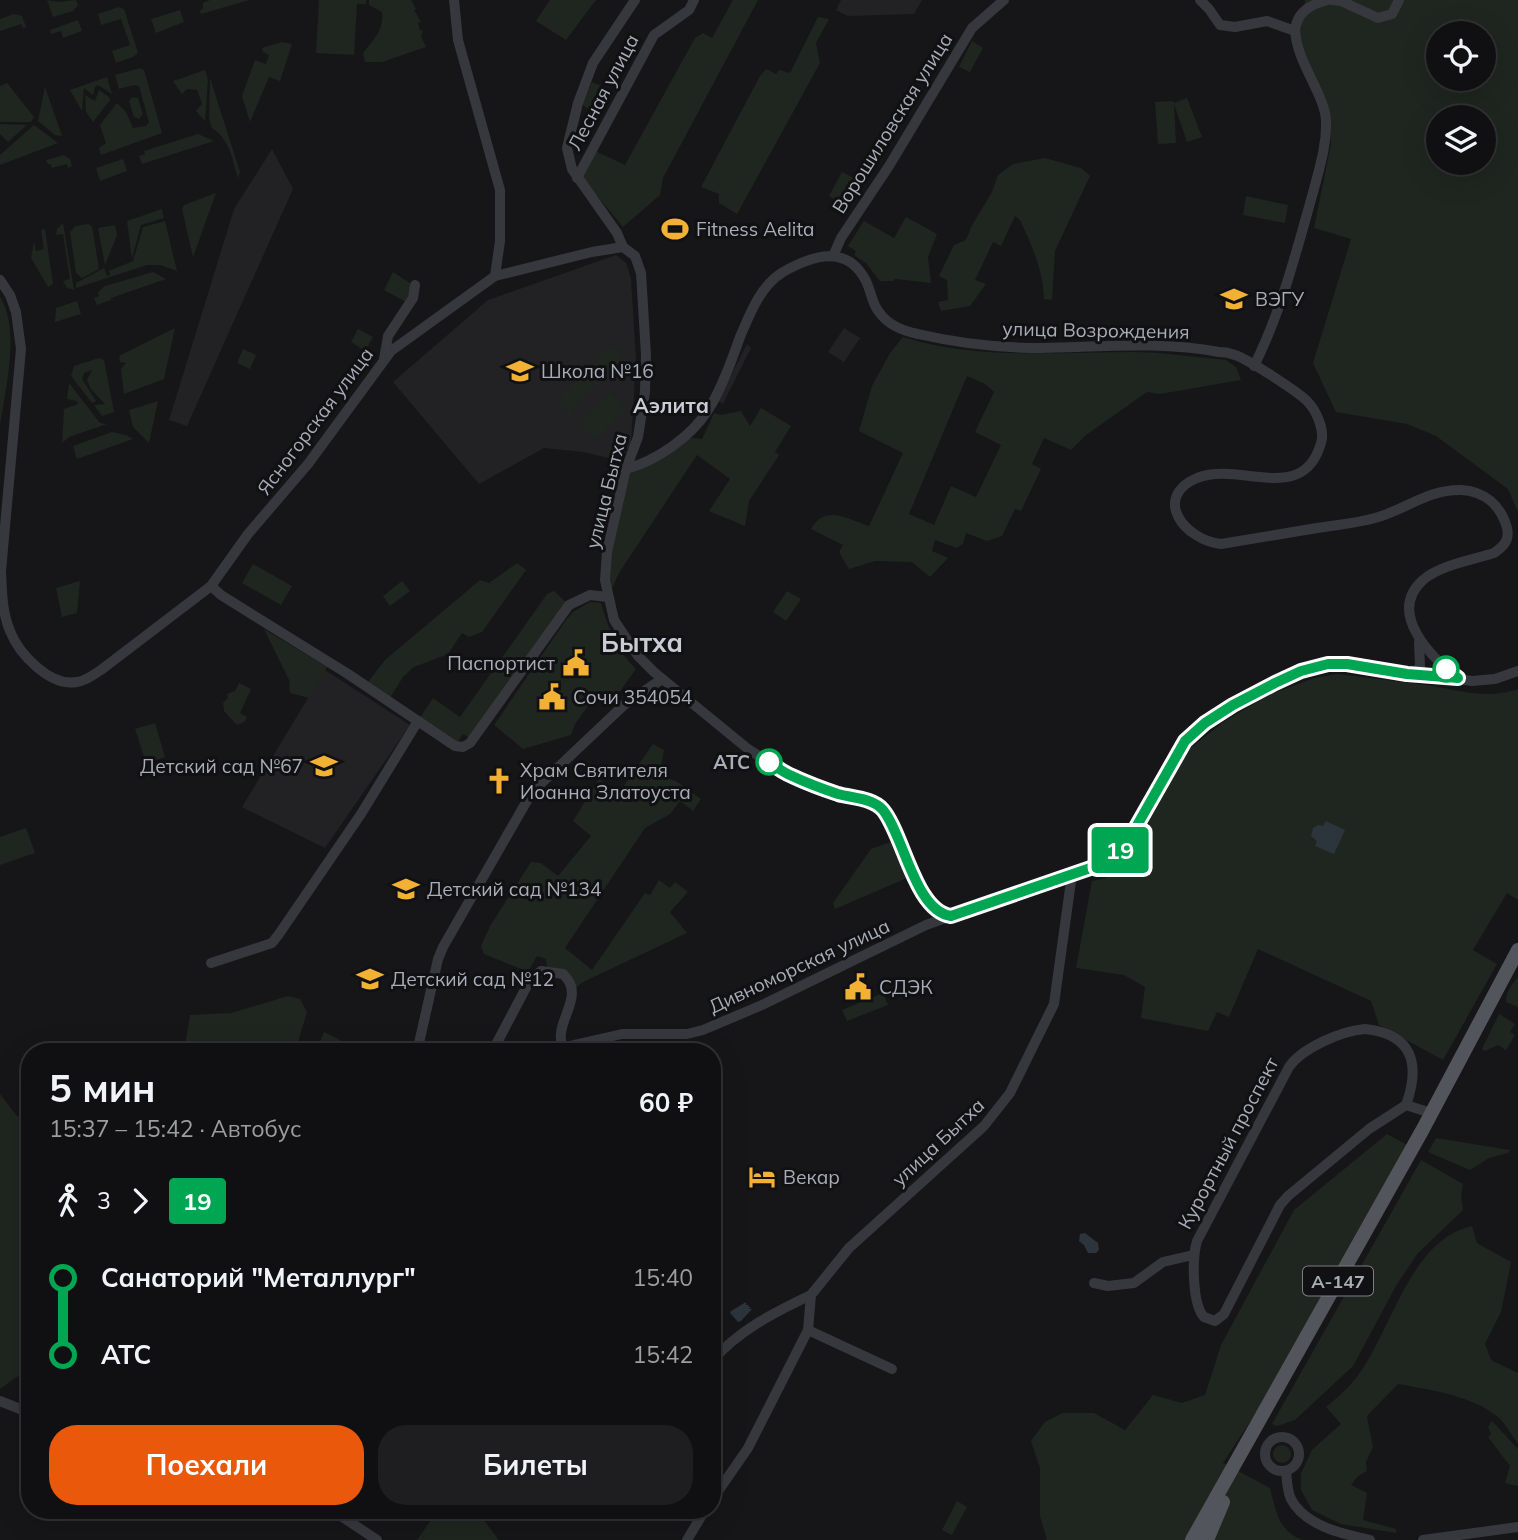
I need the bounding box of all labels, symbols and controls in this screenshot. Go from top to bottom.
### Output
map controls [1426,21,1496,175]
button: locate [1426,21,1496,91]
street label: Ворошиловская улица [827,28,957,218]
street label: Лесная улица [562,30,644,154]
button: layers [1426,105,1496,175]
sports icon: Fitness Aelita [660,214,690,244]
place label: Fitness Aelita [696,217,814,241]
school or university icon: ВЭГУ [1219,284,1249,314]
place label: ВЭГУ [1255,287,1305,311]
street label: улица Возрождения [1002,316,1190,344]
street label: Ясногорская улица [252,343,378,499]
school or university icon: Школа №16 [505,356,535,386]
place label: Школа №16 [541,359,654,383]
district label: Аэлита [633,392,709,418]
street label: улица Бытха [580,431,632,551]
district label: Бытха [601,626,683,659]
public building icon: Паспортист [561,648,591,678]
place label: Паспортист [447,651,555,675]
unlabelled marker [1433,656,1459,682]
public building icon: Сочи 354054 [537,682,567,712]
place label: Сочи 354054 [573,685,692,709]
marker: АТС [756,749,782,775]
place label: АТС [713,750,750,774]
school or university icon: Детский сад №67 [309,751,339,781]
place label: Детский сад №67 [140,754,303,778]
place label: Храм Святителя Иоанна Златоуста [520,758,691,804]
church icon: Храм Святителя Иоанна Златоуста [484,766,514,796]
line badge: 19 [1088,827,1152,873]
text: 19 [1106,835,1134,865]
school or university icon: Детский сад №134 [391,874,421,904]
place label: Детский сад №134 [427,877,601,901]
street label: Дивноморская улица [705,913,893,1019]
school or university icon: Детский сад №12 [355,964,385,994]
place label: Детский сад №12 [391,967,554,991]
public building icon: СДЭК [843,972,873,1002]
place label: СДЭК [879,975,933,999]
street label: Курортный проспект [1173,1053,1284,1233]
text: 5 мин [49,1064,156,1112]
text: 60 ₽ [639,1086,693,1119]
street label: улица Бытха [887,1093,989,1191]
text: 15:37 – 15:42 · Автобус [49,1114,302,1143]
hotel icon: Векар [747,1162,777,1192]
place label: Векар [783,1165,840,1189]
icon: walk [49,1182,87,1220]
icon: forward [121,1182,159,1220]
text: 3 [97,1186,111,1215]
text: 19 [183,1186,212,1216]
text: Санаторий "Металлург" [101,1261,416,1294]
text: 15:40 [633,1263,693,1292]
road number: А-147 [1303,1266,1373,1296]
text: АТС [101,1338,151,1371]
text: 15:42 [633,1340,693,1369]
button: Поехали [49,1425,364,1505]
button: Билеты [378,1425,693,1505]

